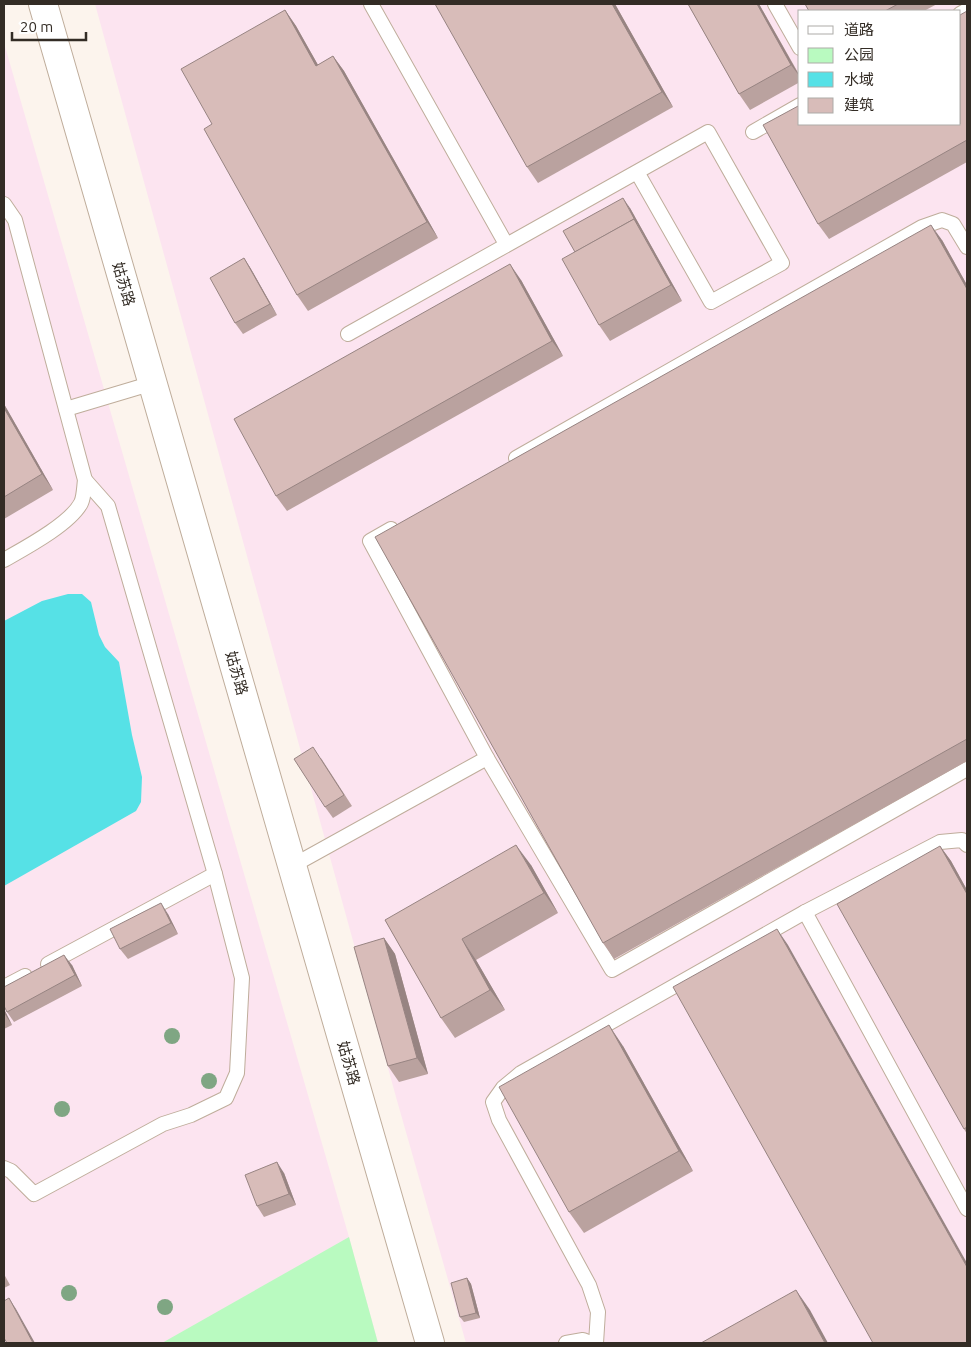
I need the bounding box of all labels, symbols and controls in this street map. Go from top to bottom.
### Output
scale bar [12,10,86,42]
legend [798,10,961,125]
text: 20 m [20,18,53,35]
text: 道路 [844,21,874,38]
text: 公园 [844,46,874,63]
text: 水域 [844,71,874,88]
text: 建筑 [844,96,874,113]
street label: 姑苏路 [110,260,138,308]
street label: 姑苏路 [223,649,251,697]
street label: 姑苏路 [335,1039,363,1087]

